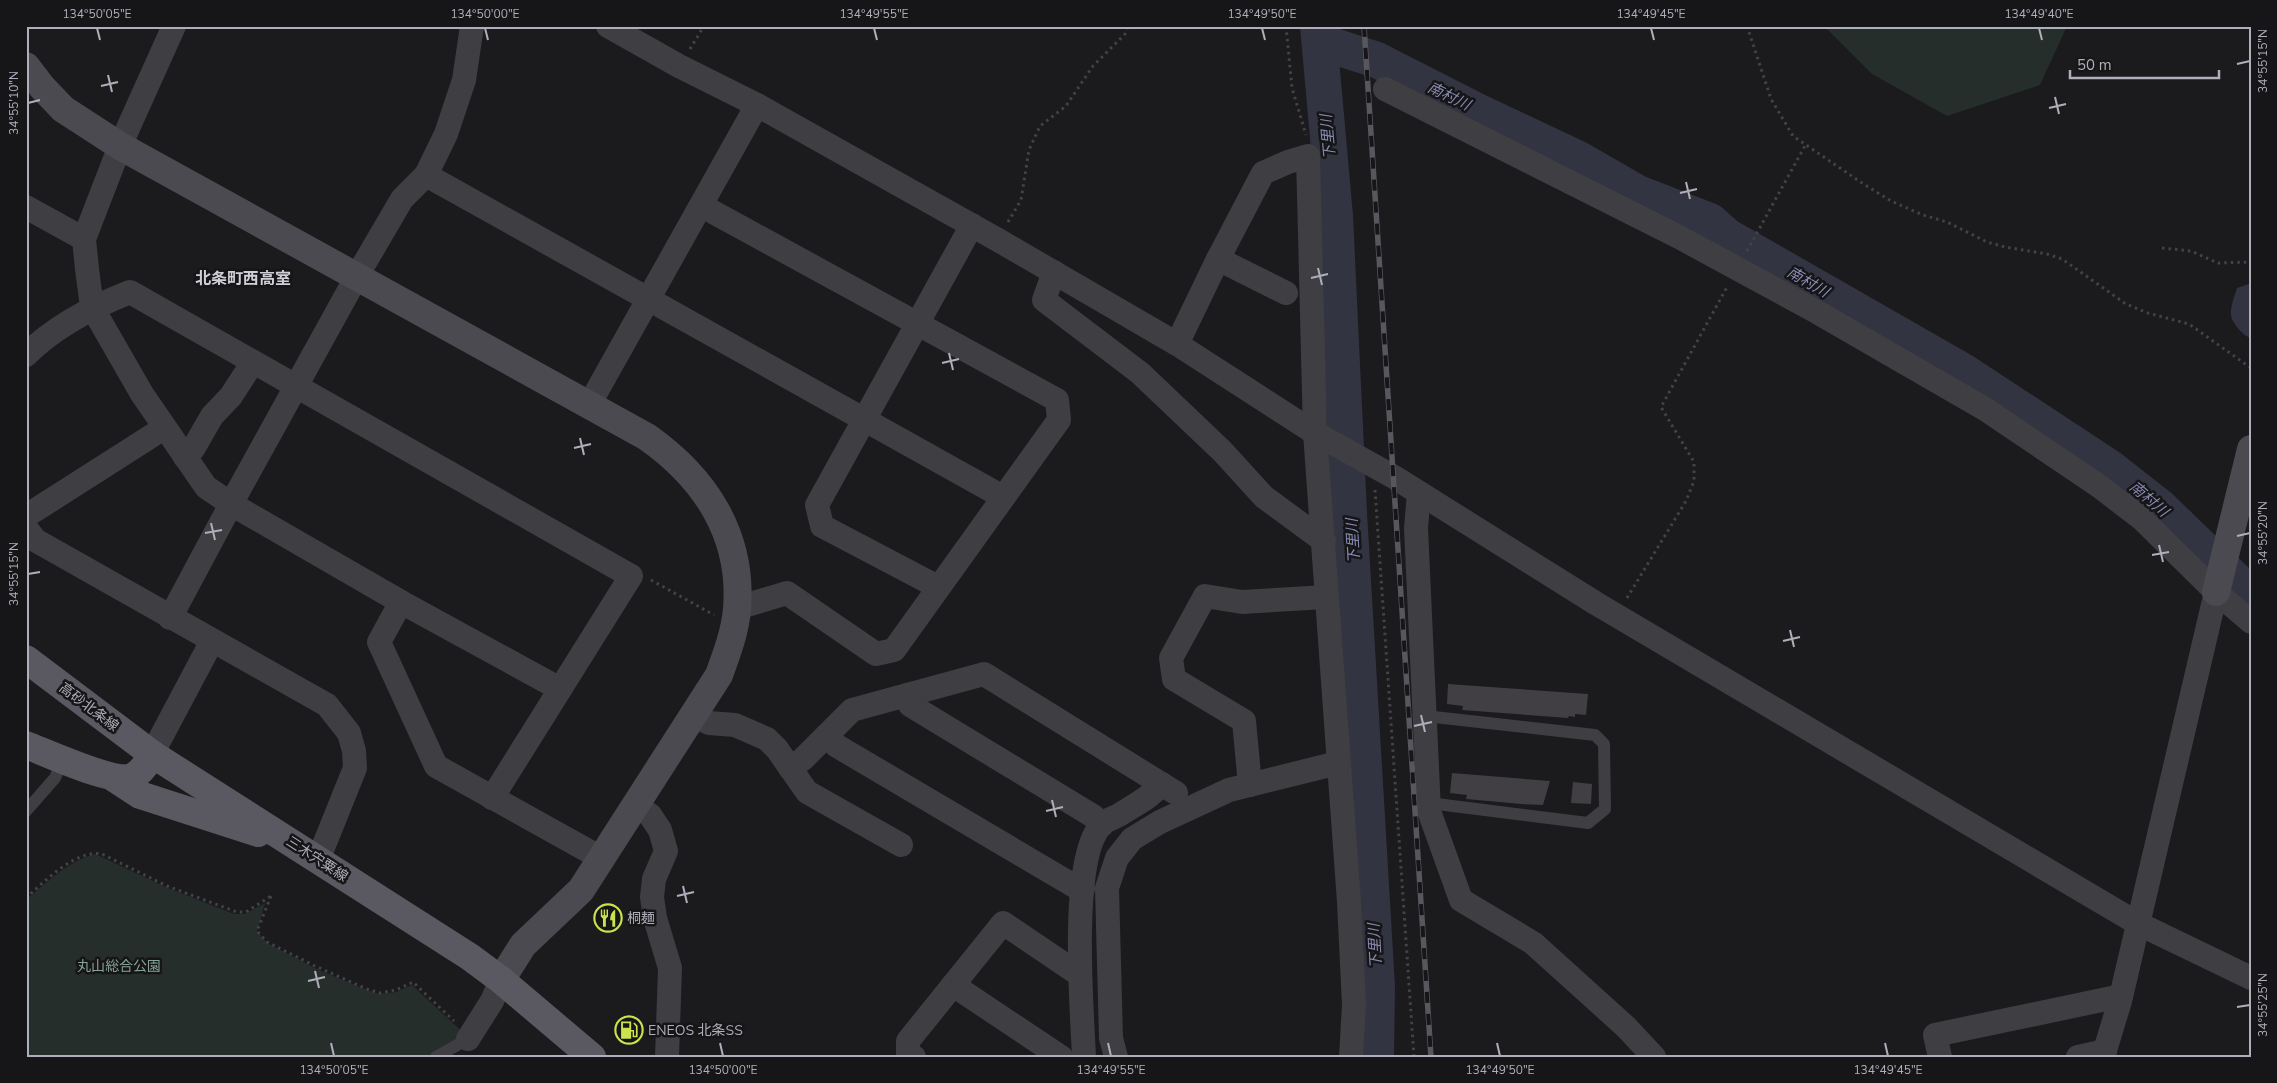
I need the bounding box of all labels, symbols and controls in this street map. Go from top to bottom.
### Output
text: 134°50'05"E [62,6,132,22]
text: 134°50'00"E [450,6,520,22]
text: 134°49'55"E [839,6,909,22]
text: 134°49'50"E [1227,6,1297,22]
text: 134°49'45"E [1616,6,1686,22]
text: 134°49'40"E [2004,6,2074,22]
text: 34°55'15"N [2255,29,2271,93]
scale bar [2070,48,2218,80]
text: 50 m [2077,55,2112,75]
text: 34°55'10"N [6,71,22,135]
water label: 南村川 [1424,77,1475,116]
water label: 下里川 [1316,112,1340,160]
water label: 南村川 [1784,262,1834,303]
district label: 北条町西高室 [195,268,291,290]
water label: 南村川 [2125,477,2174,522]
text: 34°55'20"N [2255,501,2271,565]
water label: 下里川 [1342,516,1364,564]
text: 34°55'15"N [6,542,22,606]
street label: 高砂北条線 [55,678,123,736]
street label: 三木宍粟線 [282,832,352,886]
restaurant icon: 桐麺 [593,903,623,933]
place label: 桐麺 [627,909,655,928]
water label: 下里川 [1364,921,1386,969]
park label: 丸山総合公園 [77,957,161,976]
text: 34°55'25"N [2255,973,2271,1037]
fuel station icon: ENEOS 北条SS [614,1015,644,1045]
place label: ENEOS 北条SS [648,1021,743,1040]
text: 134°50'05"E [299,1062,369,1078]
text: 134°50'00"E [688,1062,758,1078]
text: 134°49'55"E [1076,1062,1146,1078]
text: 134°49'50"E [1465,1062,1535,1078]
text: 134°49'45"E [1853,1062,1923,1078]

